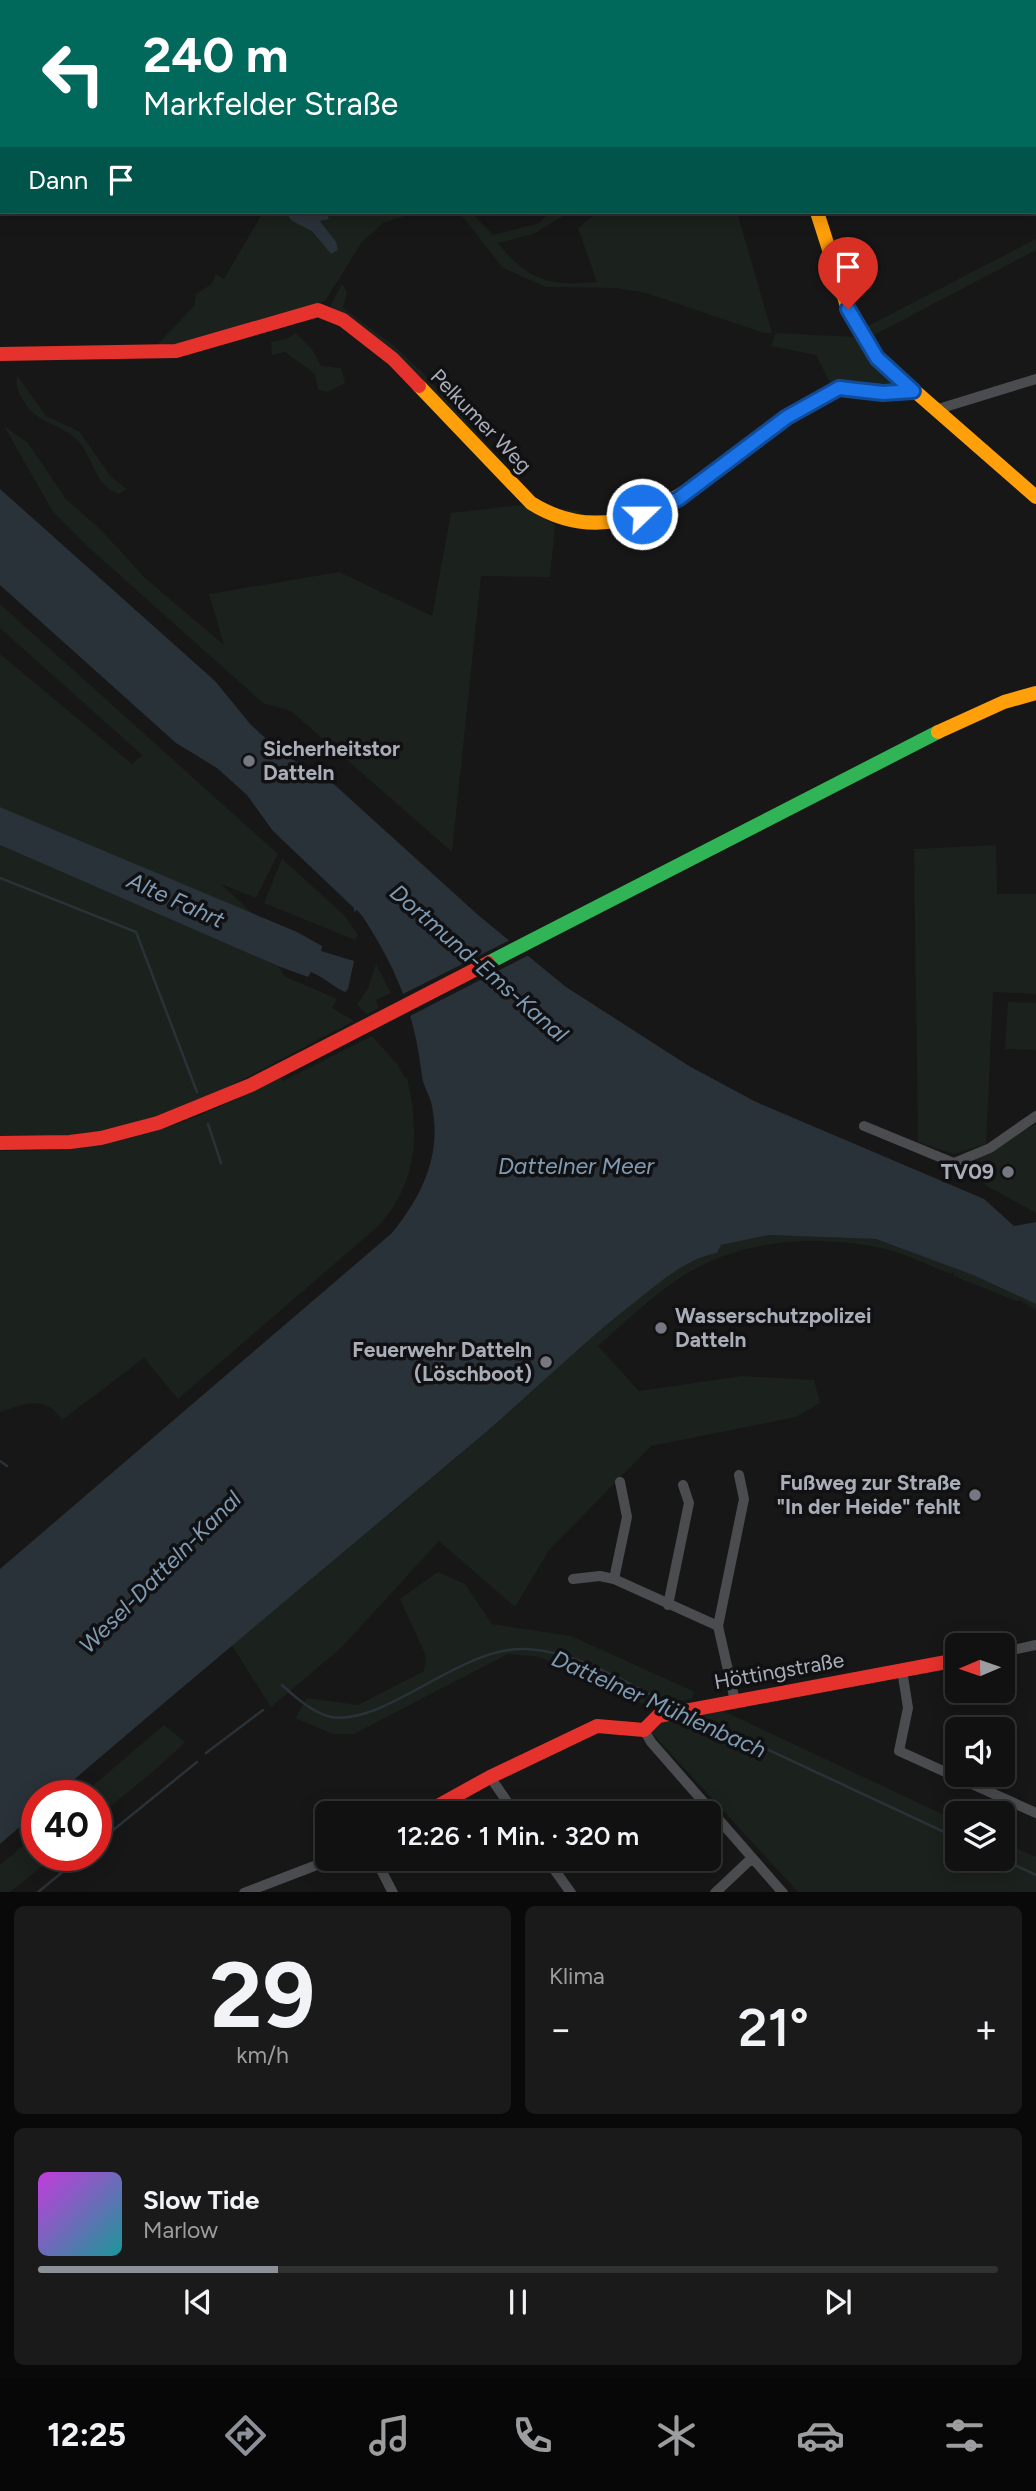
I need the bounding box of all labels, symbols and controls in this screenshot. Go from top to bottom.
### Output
text: 240 m [143,25,289,84]
icon: left [28,28,119,119]
text: Markfelder Straße [143,85,398,123]
icon: arrive [102,161,140,199]
text: Dann [28,164,88,196]
pin [818,237,878,309]
icon: arrive [829,248,867,286]
street label: Pelkumer Weg [426,364,537,478]
position arrow [605,477,679,551]
place label: Sicherheitstor Datteln [263,736,400,785]
marker: Sicherheitstor Datteln [241,753,257,769]
water label: Alte Fahrt [122,866,229,934]
water label: Dortmund-Ems-Kanal [384,878,574,1048]
water label: Dattelner Meer [498,1152,655,1180]
place label: TV09 [941,1159,994,1184]
marker: TV09 [1000,1164,1016,1180]
place label: Wasserschutzpolizei Datteln [675,1303,871,1352]
marker: Wasserschutzpolizei Datteln [653,1320,669,1336]
place label: Feuerwehr Datteln (Löschboot) [352,1337,532,1386]
marker: Feuerwehr Datteln (Löschboot) [538,1354,554,1370]
place label: Fußweg zur Straße "In der Heide" fehlt [776,1470,961,1519]
water label: Wesel-Datteln-Kanal [73,1484,248,1659]
marker: Fußweg zur Straße "In der Heide" fehlt [967,1487,983,1503]
north arrow [945,1633,1015,1703]
map controls [945,1633,1015,1871]
water label: Dattelner Mühlenbach [547,1644,771,1764]
street label: Höttingstraße [712,1647,846,1694]
button: sound [945,1717,1015,1787]
speed limit sign: 40 [21,1780,112,1871]
button: layers [945,1801,1015,1871]
text: 12:26 · 1 Min. · 320 m [397,1820,639,1852]
text: 29 [210,1941,315,2050]
text: Klima [549,1962,605,1990]
text: 21° [738,1997,809,2059]
text: − [549,2006,573,2052]
text: + [974,2006,998,2052]
text: km/h [236,2041,289,2069]
text: Slow Tide [143,2184,259,2216]
text: Marlow [143,2216,218,2244]
icon: previous [179,2283,217,2321]
icon: pause [499,2283,537,2321]
icon: next [819,2283,857,2321]
icon: directions [221,2411,270,2460]
icon: music [365,2411,414,2460]
icon: phone [508,2411,557,2460]
icon: climate [652,2411,701,2460]
icon: car [796,2411,845,2460]
icon: filters [940,2411,989,2460]
text: 12:25 [47,2416,126,2454]

